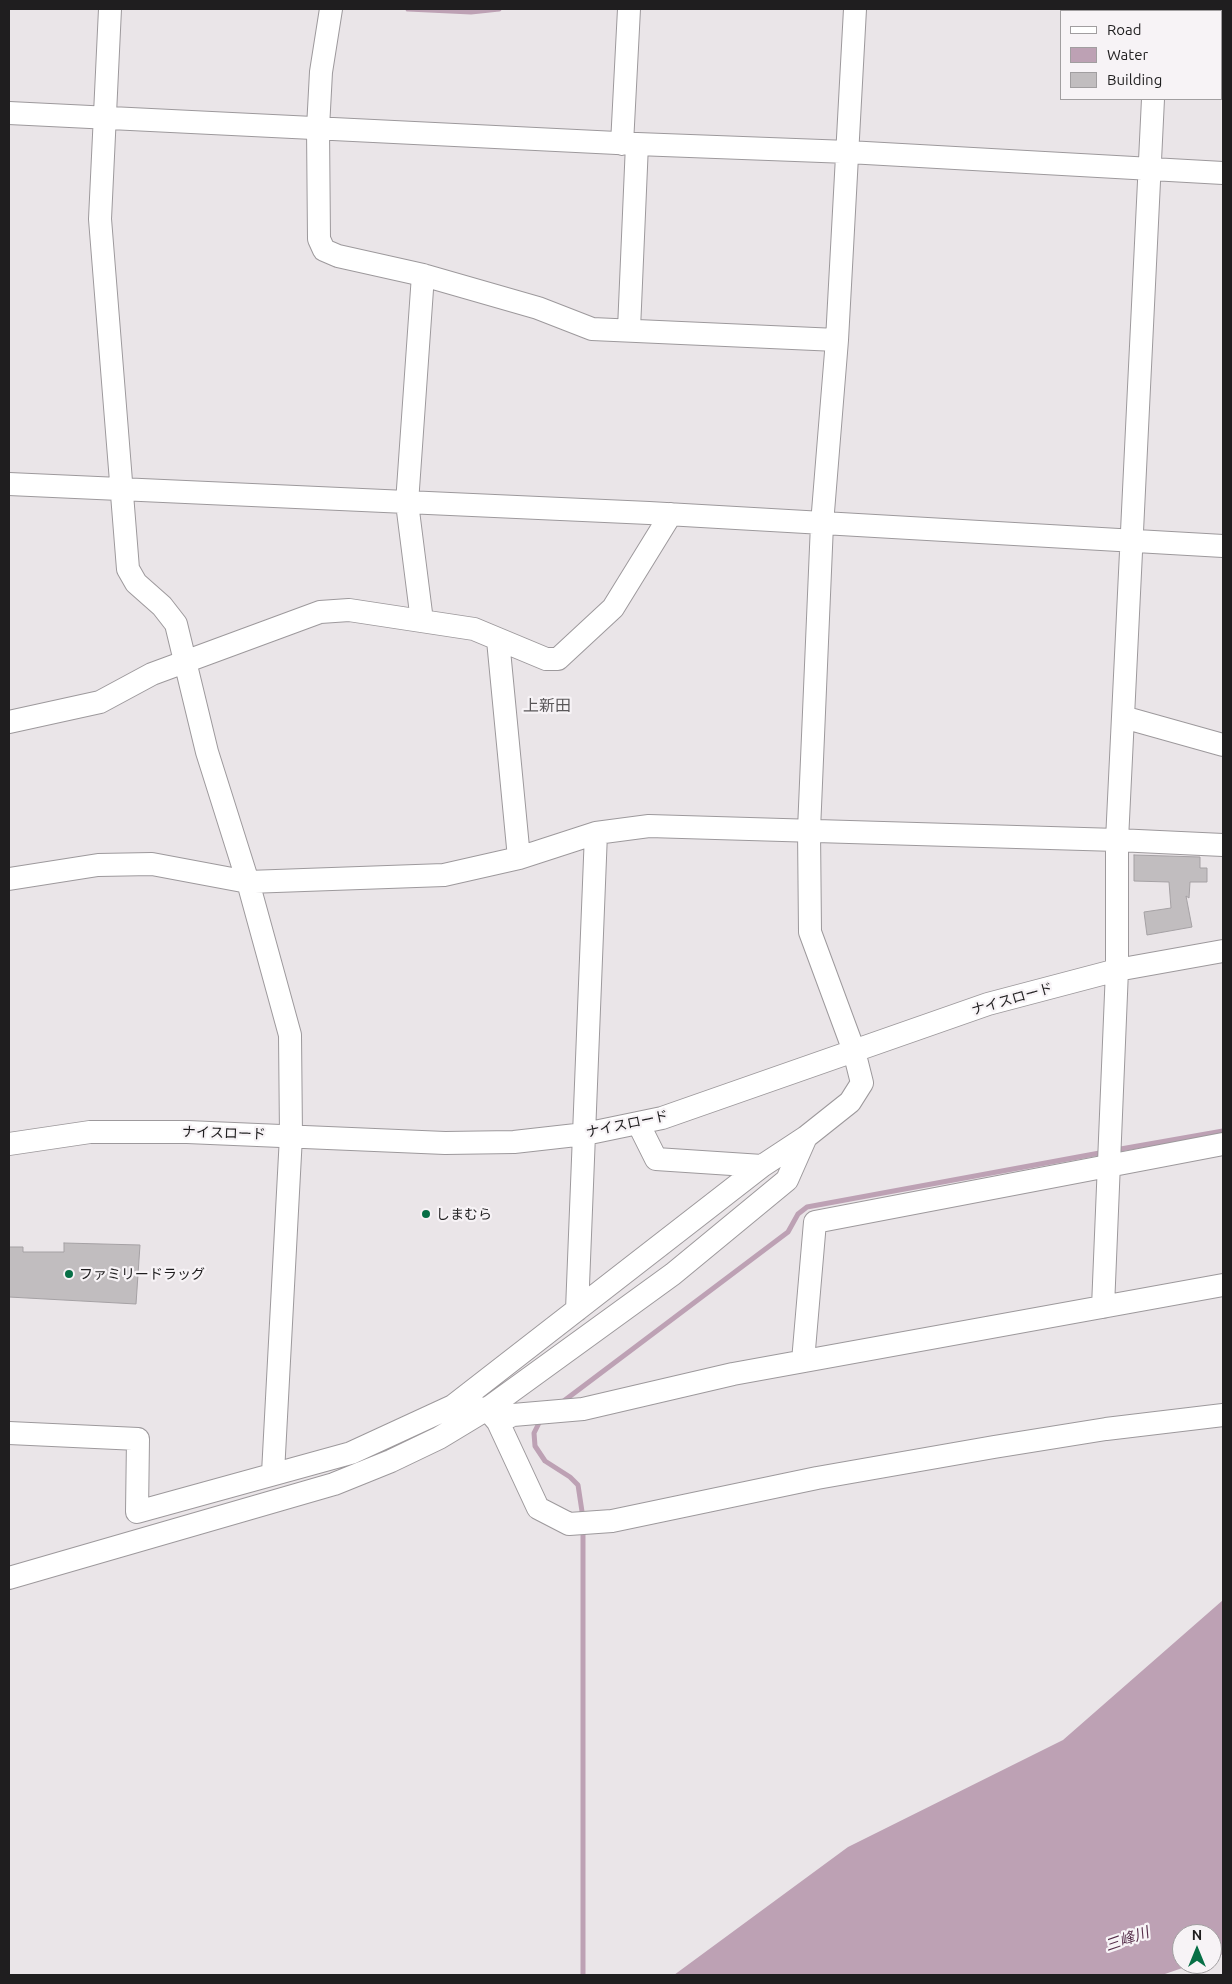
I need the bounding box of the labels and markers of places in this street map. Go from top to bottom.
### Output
place label: しまむら [436,1206,492,1222]
marker: しまむら [420,1208,432,1220]
place label: ファミリードラッグ [79,1266,205,1282]
marker: ファミリードラッグ [63,1268,75,1280]

